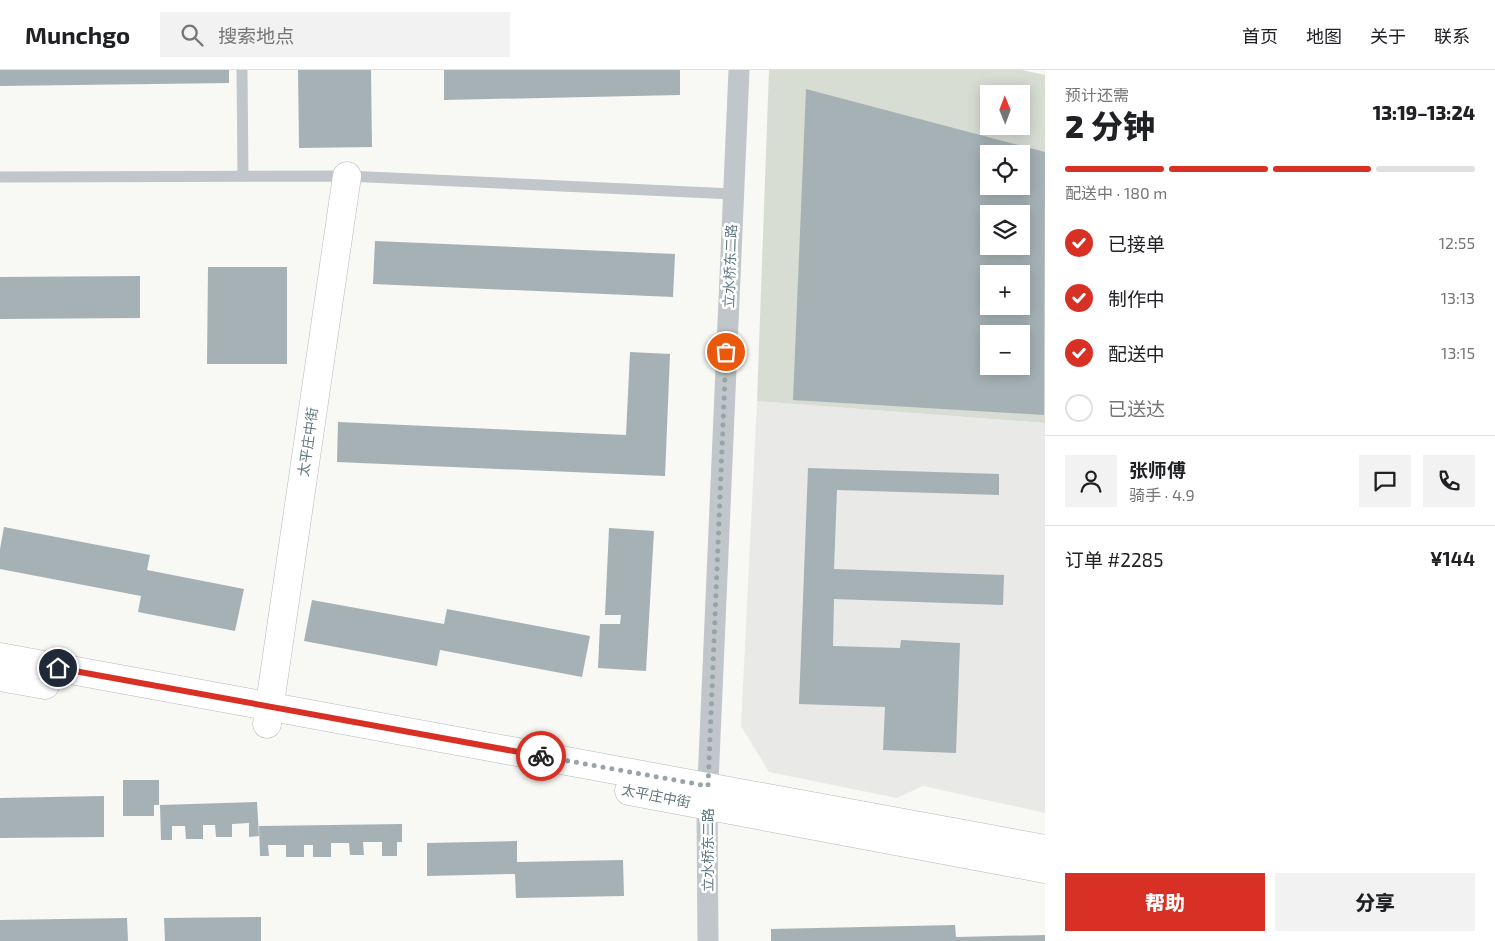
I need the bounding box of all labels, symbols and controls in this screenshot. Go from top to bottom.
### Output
search box [160,12,510,57]
text: Munchgo [25,20,130,49]
icon: search [178,21,206,49]
text: 搜索地点 [218,24,294,47]
text: 首页 [1242,25,1278,47]
text: 地图 [1306,25,1342,47]
text: 关于 [1370,25,1406,47]
text: 联系 [1434,25,1470,47]
north arrow [980,85,1030,135]
map controls [980,85,1030,375]
text: 预计还需 [1065,85,1129,104]
text: 13:19–13:24 [1373,101,1475,124]
text: 2 分钟 [1065,106,1155,144]
button: locate [980,145,1030,195]
text: 配送中 · 180 m [1065,183,1167,202]
button: layers [980,205,1030,255]
street label: 立水桥东二路 [720,224,739,308]
icon: check [1065,229,1093,257]
text: 已接单 [1108,232,1165,255]
text: 12:55 [1439,233,1475,252]
button: + [980,265,1030,315]
icon: check [1065,284,1093,312]
text: 制作中 [1108,287,1165,310]
text: 13:13 [1441,288,1475,307]
button: − [980,325,1030,375]
pin [705,331,747,373]
icon: bag [712,338,740,366]
icon: check [1065,339,1093,367]
text: 配送中 [1108,342,1165,365]
text: 13:15 [1441,343,1475,362]
text: 已送达 [1108,397,1165,420]
street label: 太平庄中街 [294,406,321,478]
button: person [1065,455,1117,507]
button: chat [1359,455,1411,507]
button: phone [1423,455,1475,507]
text: 张师傅 [1129,458,1186,481]
text: 骑手 · 4.9 [1129,485,1195,504]
text: ¥144 [1430,547,1475,570]
text: 订单 #2285 [1065,548,1163,571]
pin [37,647,79,689]
icon: home [44,654,72,682]
courier [516,731,566,781]
icon: bike [527,742,555,770]
street label: 太平庄中街 [620,780,692,811]
street label: 立水桥东二路 [699,808,716,892]
button: 帮助 [1065,873,1265,931]
button: 分享 [1275,873,1475,931]

